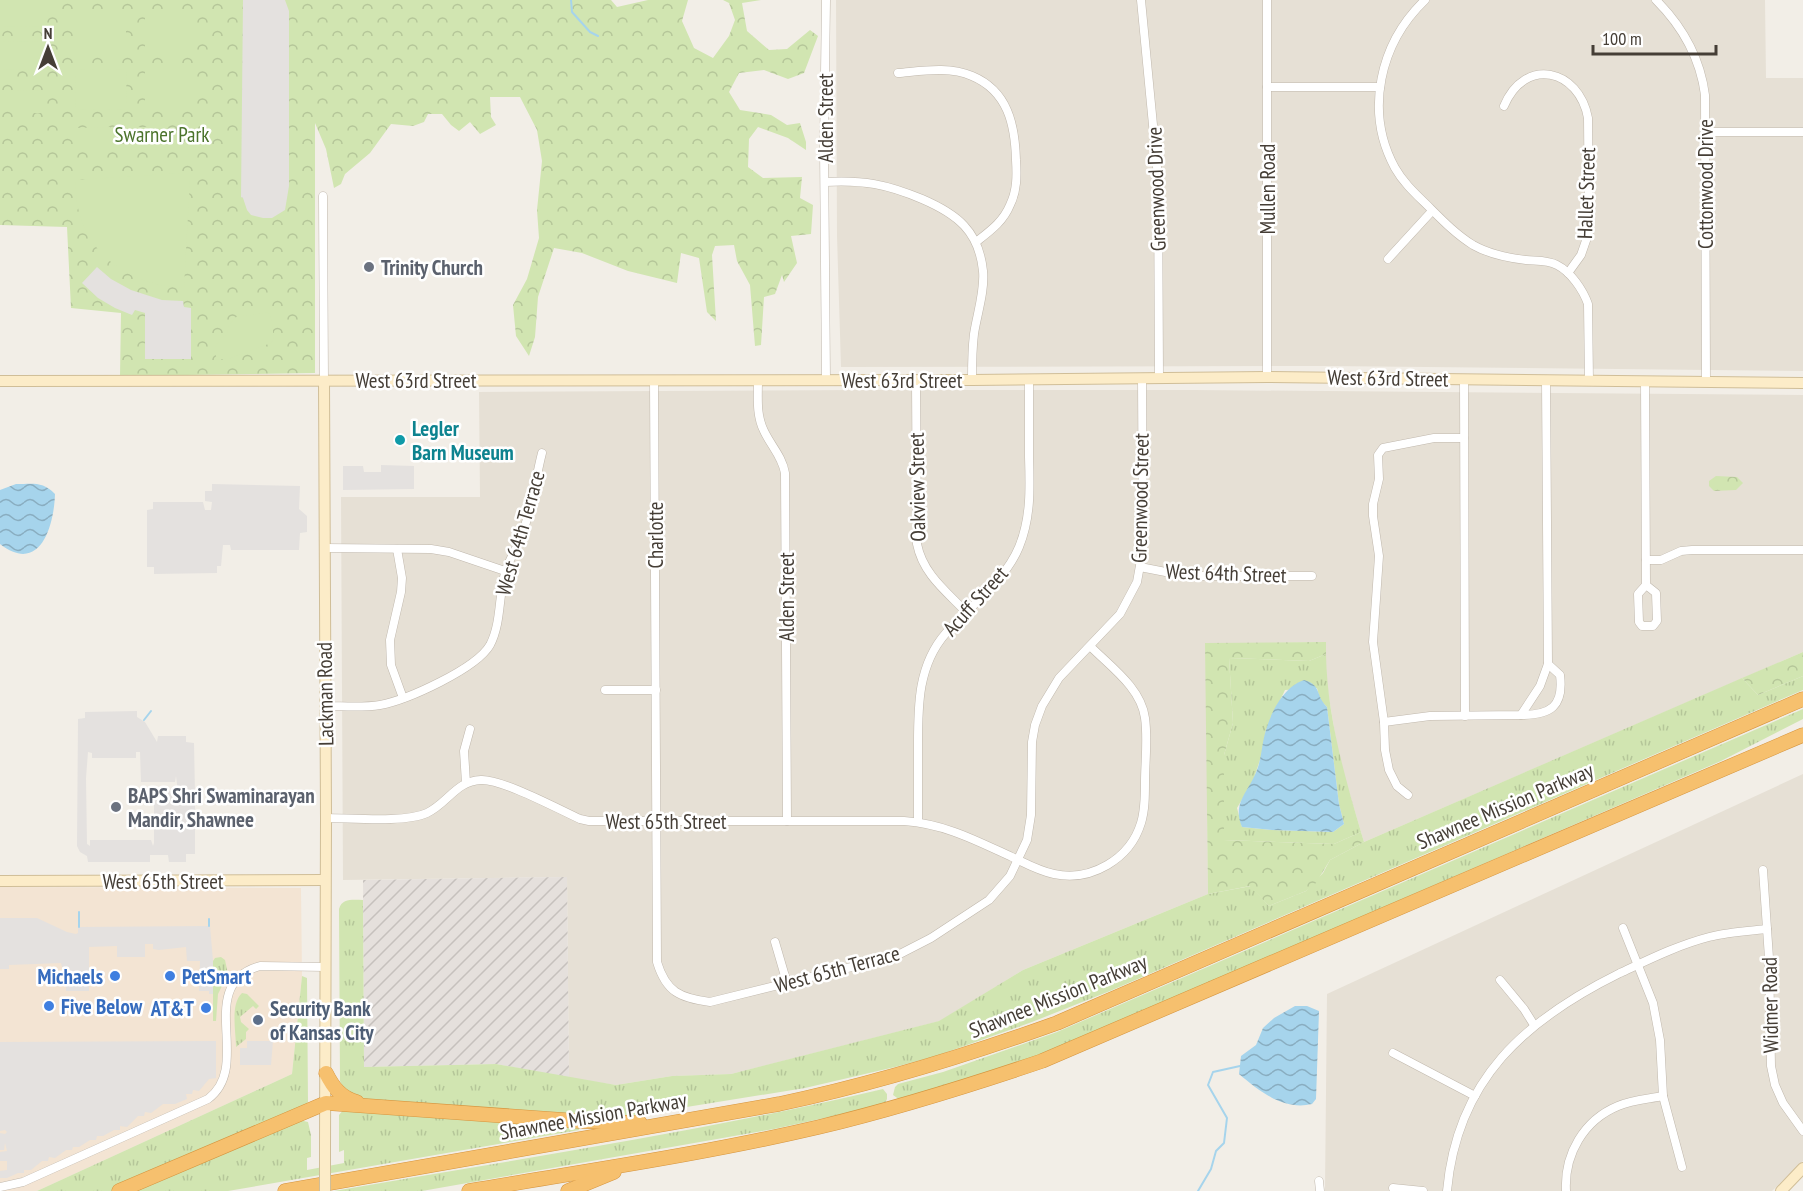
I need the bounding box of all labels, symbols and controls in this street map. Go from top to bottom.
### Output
north arrow [18,18,78,78]
scale bar [1593,18,1716,56]
text: N [44,23,52,43]
text: 100 m [1602,27,1642,50]
street label: Alden Street [812,73,839,163]
street label: Cottonwood Drive [1692,119,1719,249]
park label: Swarner Park [115,121,209,148]
street label: Greenwood Drive [1140,126,1172,252]
street label: Mullen Road [1254,144,1281,234]
street label: Hallet Street [1571,146,1601,239]
place label: Trinity Church [381,254,483,281]
marker: Trinity Church [362,260,376,274]
street label: West 63rd Street [1327,363,1449,393]
street label: West 63rd Street [355,367,477,394]
street label: West 63rd Street [841,367,963,394]
place label: Legler Barn Museum [412,415,514,466]
street label: Oakview Street [903,432,931,542]
marker: Legler Barn Museum [393,433,407,447]
street label: Greenwood Street [1125,433,1155,563]
street label: West 64th Terrace [489,467,551,599]
street label: Charlotte [642,501,669,569]
street label: Alden Street [773,552,800,642]
street label: West 64th Street [1165,557,1287,589]
street label: Acuff Street [937,560,1014,642]
street label: Lackman Road [311,642,339,746]
street label: Shawnee Mission Parkway [1413,757,1597,855]
place label: BAPS Shri Swaminarayan Mandir, Shawnee [128,782,315,833]
marker: BAPS Shri Swaminarayan Mandir, Shawnee [109,800,123,814]
street label: West 65th Street [605,808,727,835]
street label: West 65th Street [102,868,224,895]
street label: West 65th Terrace [771,939,903,999]
street label: Shawnee Mission Parkway [965,948,1151,1044]
street label: Widmer Road [1756,957,1784,1053]
place label: Michaels [37,963,103,990]
place label: PetSmart [182,963,251,990]
marker: Michaels [108,969,122,983]
marker: PetSmart [163,969,177,983]
place label: Five Below [61,993,143,1020]
place label: AT&T [150,995,194,1022]
place label: Security Bank of Kansas City [270,995,374,1046]
marker: Five Below [42,999,56,1013]
marker: AT&T [199,1001,213,1015]
marker: Security Bank of Kansas City [251,1013,265,1027]
street label: Shawnee Mission Parkway [497,1086,689,1146]

